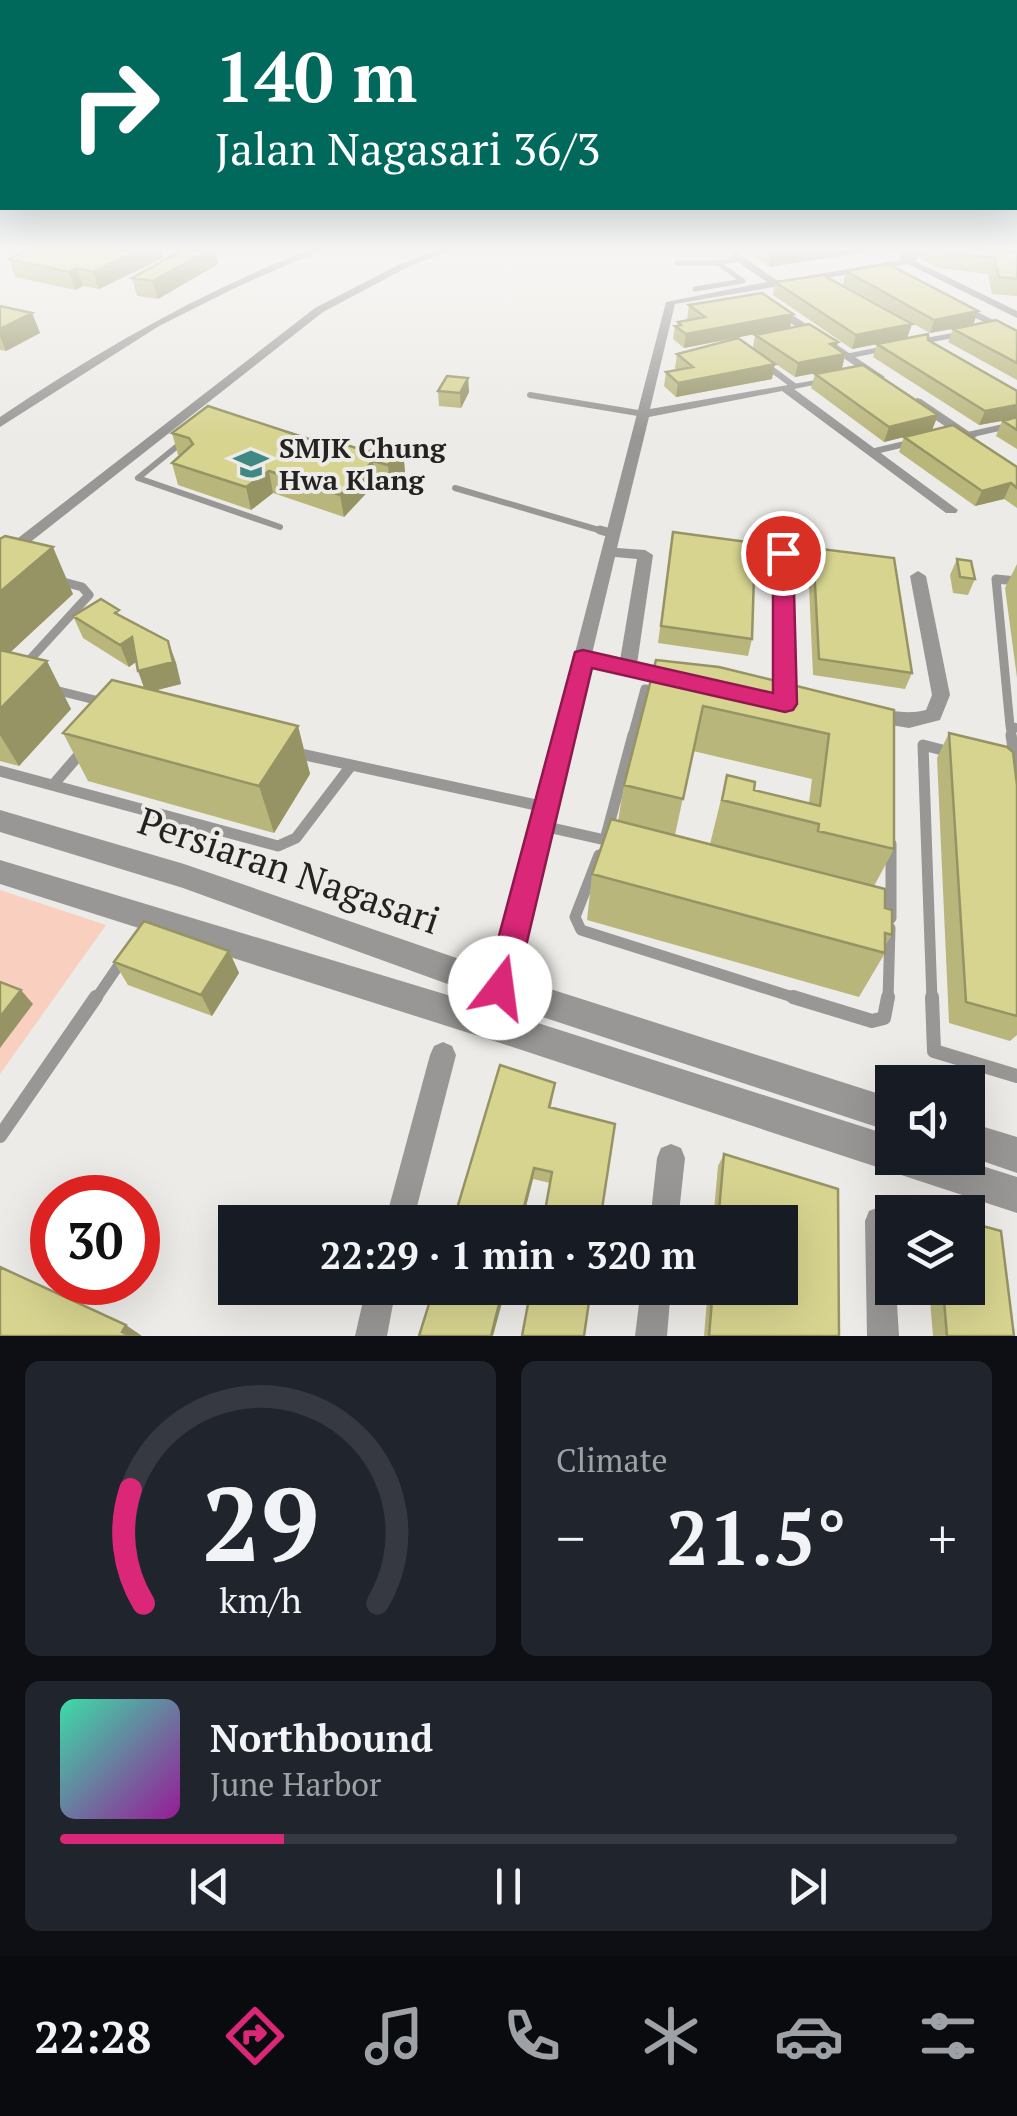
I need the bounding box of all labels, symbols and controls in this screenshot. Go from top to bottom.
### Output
text: 140 m [215,29,417,122]
icon: right [50,40,180,170]
text: Jalan Nagasari 36/3 [215,118,600,178]
place label: SMJK Chung Hwa Klang [279,429,447,498]
school or university icon: SMJK Chung Hwa Klang [232,445,270,483]
pin [741,511,826,596]
icon: arrive [756,526,811,581]
street label: Persiaran Nagasari [132,795,447,945]
position arrow [448,936,552,1040]
map controls [875,1065,985,1305]
button: sound [875,1065,985,1175]
speed limit sign: 30 [30,1175,160,1305]
button: layers [875,1195,985,1305]
text: 22:29 · 1 min · 320 m [320,1230,696,1280]
text: Climate [556,1439,668,1481]
text: 29 [202,1453,319,1591]
text: 21.5° [666,1487,847,1586]
text: − [556,1501,585,1574]
text: + [928,1501,957,1574]
text: km/h [219,1576,302,1623]
text: Northbound [210,1713,433,1763]
text: June Harbor [210,1763,381,1805]
icon: previous [182,1859,237,1914]
icon: pause [481,1859,536,1914]
icon: next [780,1859,835,1914]
icon: directions [220,2001,290,2071]
icon: music [359,2001,429,2071]
icon: phone [497,2001,567,2071]
icon: climate [636,2001,706,2071]
icon: car [774,2001,844,2071]
icon: filters [913,2001,983,2071]
text: 22:28 [34,2006,151,2066]

